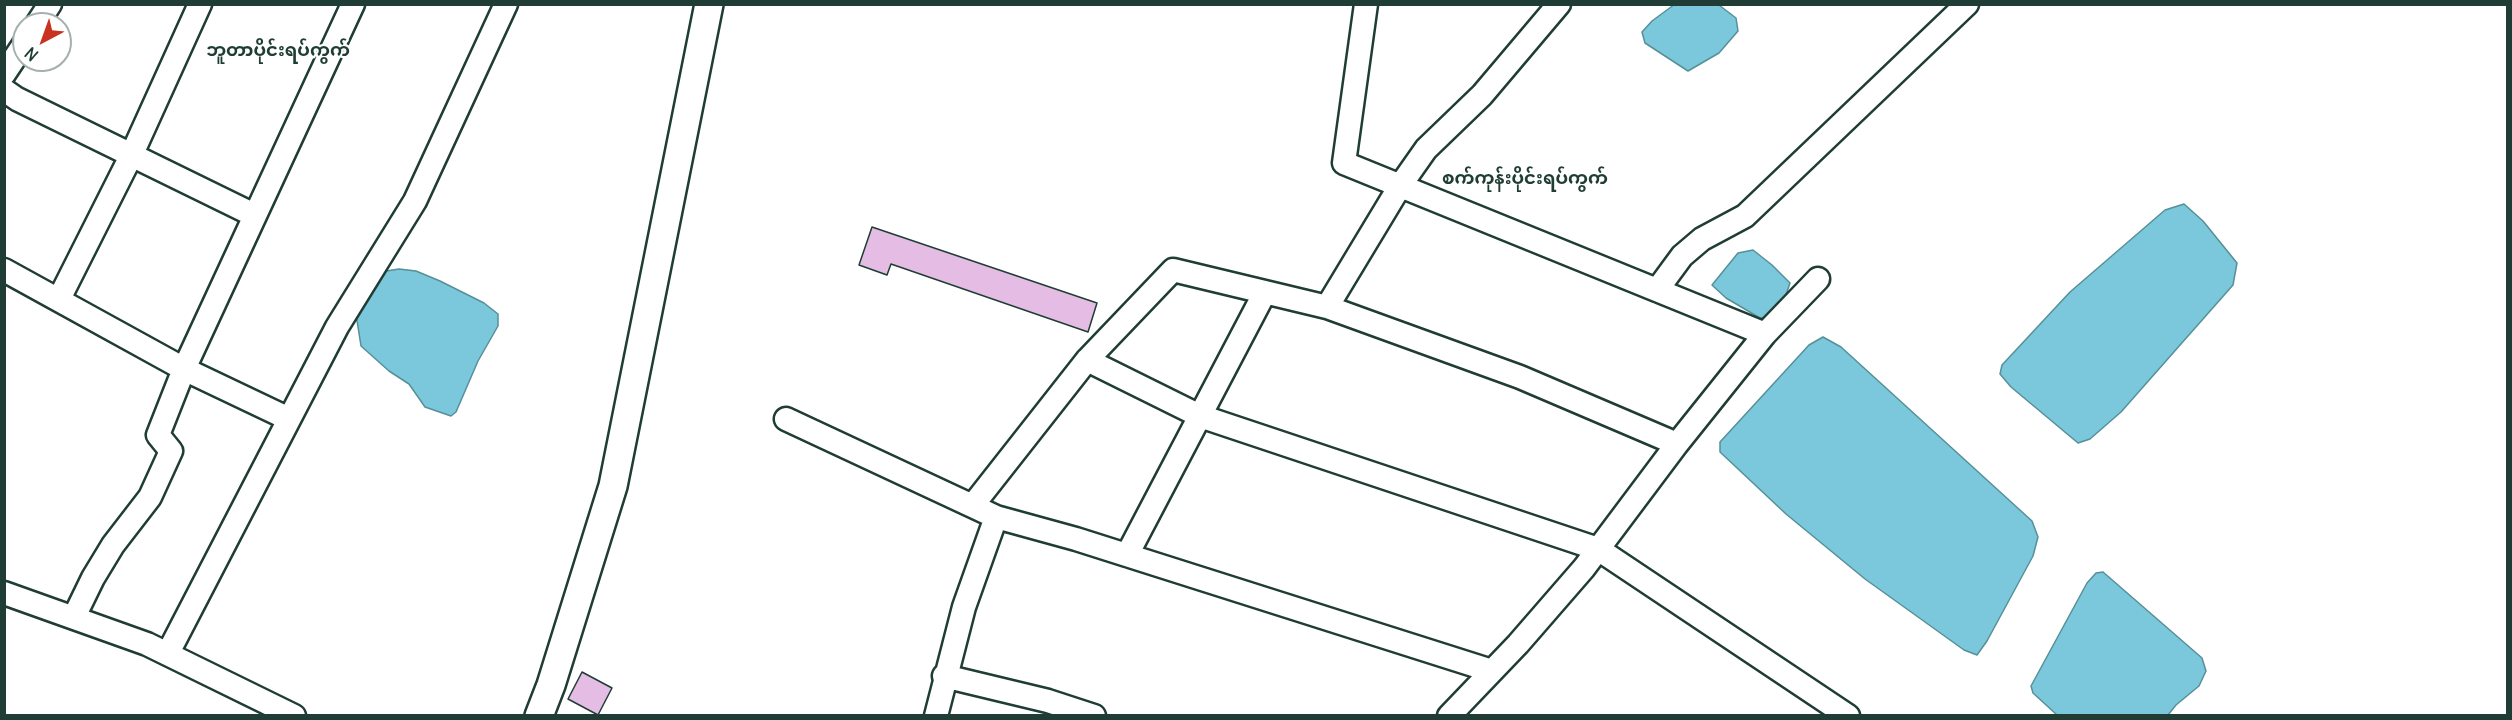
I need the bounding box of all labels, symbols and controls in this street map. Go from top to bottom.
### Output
north arrow [12,12,72,72]
district label: ဘူတာပိုင်းရပ်ကွက် [206,40,350,62]
text: N [21,43,42,65]
district label: စက်ကုန်းပိုင်းရပ်ကွက် [1442,168,1608,190]

